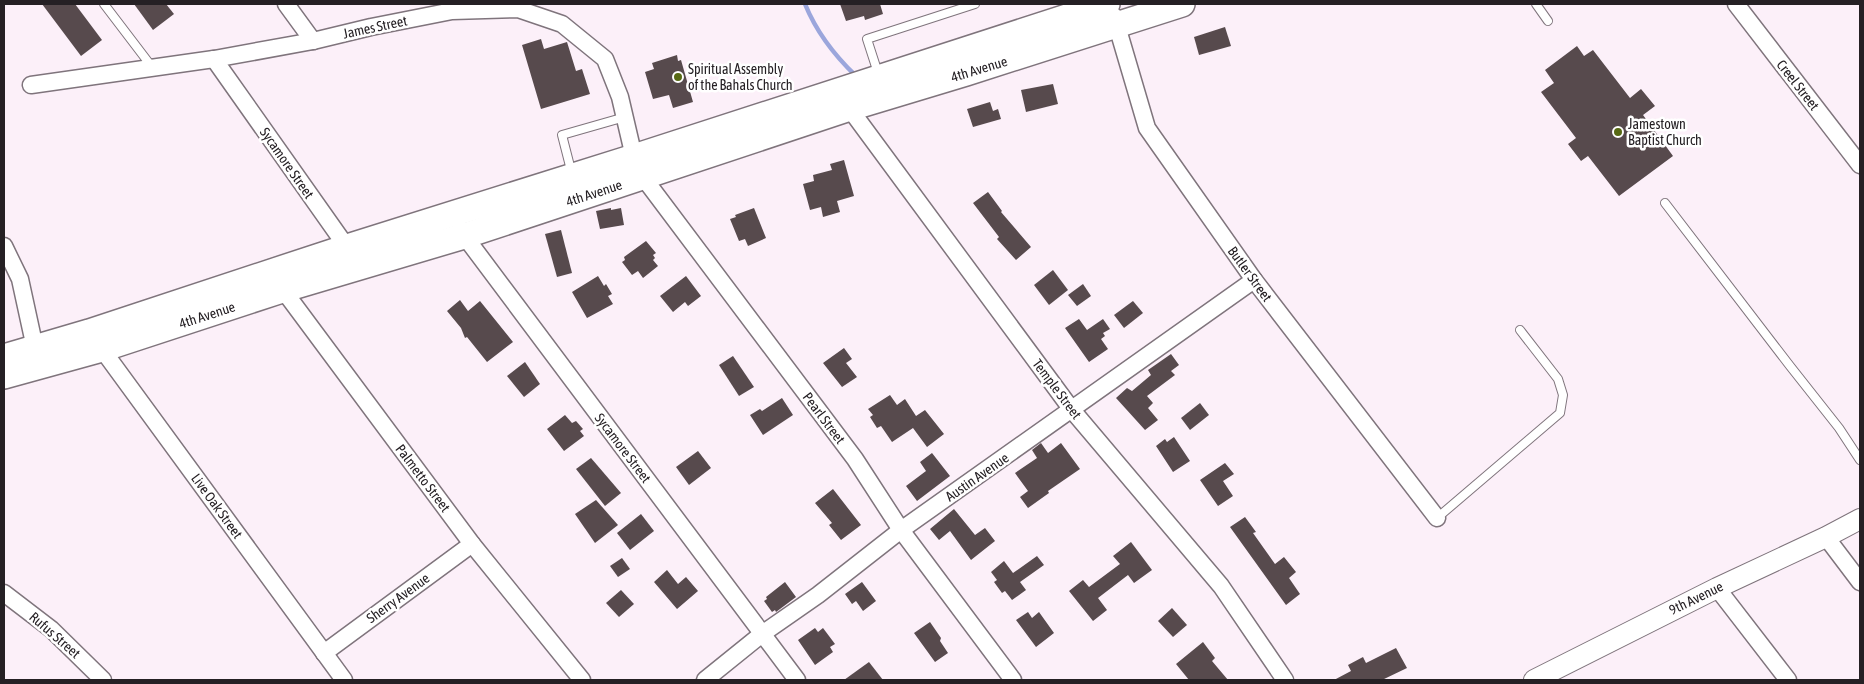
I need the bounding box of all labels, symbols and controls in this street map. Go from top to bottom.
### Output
street label: James Street [342,12,408,42]
street label: 4th Avenue [949,53,1009,85]
street label: Creel Street [1773,57,1823,113]
place label: Spiritual Assembly of the Bahals Church [688,61,792,93]
marker: Spiritual Assembly of the Bahals Church [672,71,684,83]
place label: Jamestown Baptist Church [1628,116,1702,148]
street label: Sycamore Street [257,124,317,202]
marker: Jamestown Baptist Church [1612,126,1624,138]
street label: 4th Avenue [564,176,624,210]
street label: Butler Street [1225,243,1275,305]
street label: 4th Avenue [177,298,237,332]
street label: Temple Street [1029,356,1085,422]
street label: Pearl Street [800,389,848,447]
street label: Sycamore Street [592,410,654,486]
street label: Palmetto Street [392,441,454,515]
street label: Austin Avenue [942,449,1012,505]
street label: Live Oak Street [188,471,246,541]
street label: Sherry Avenue [363,570,433,626]
street label: 9th Avenue [1666,578,1726,618]
street label: Rufus Street [26,609,84,661]

